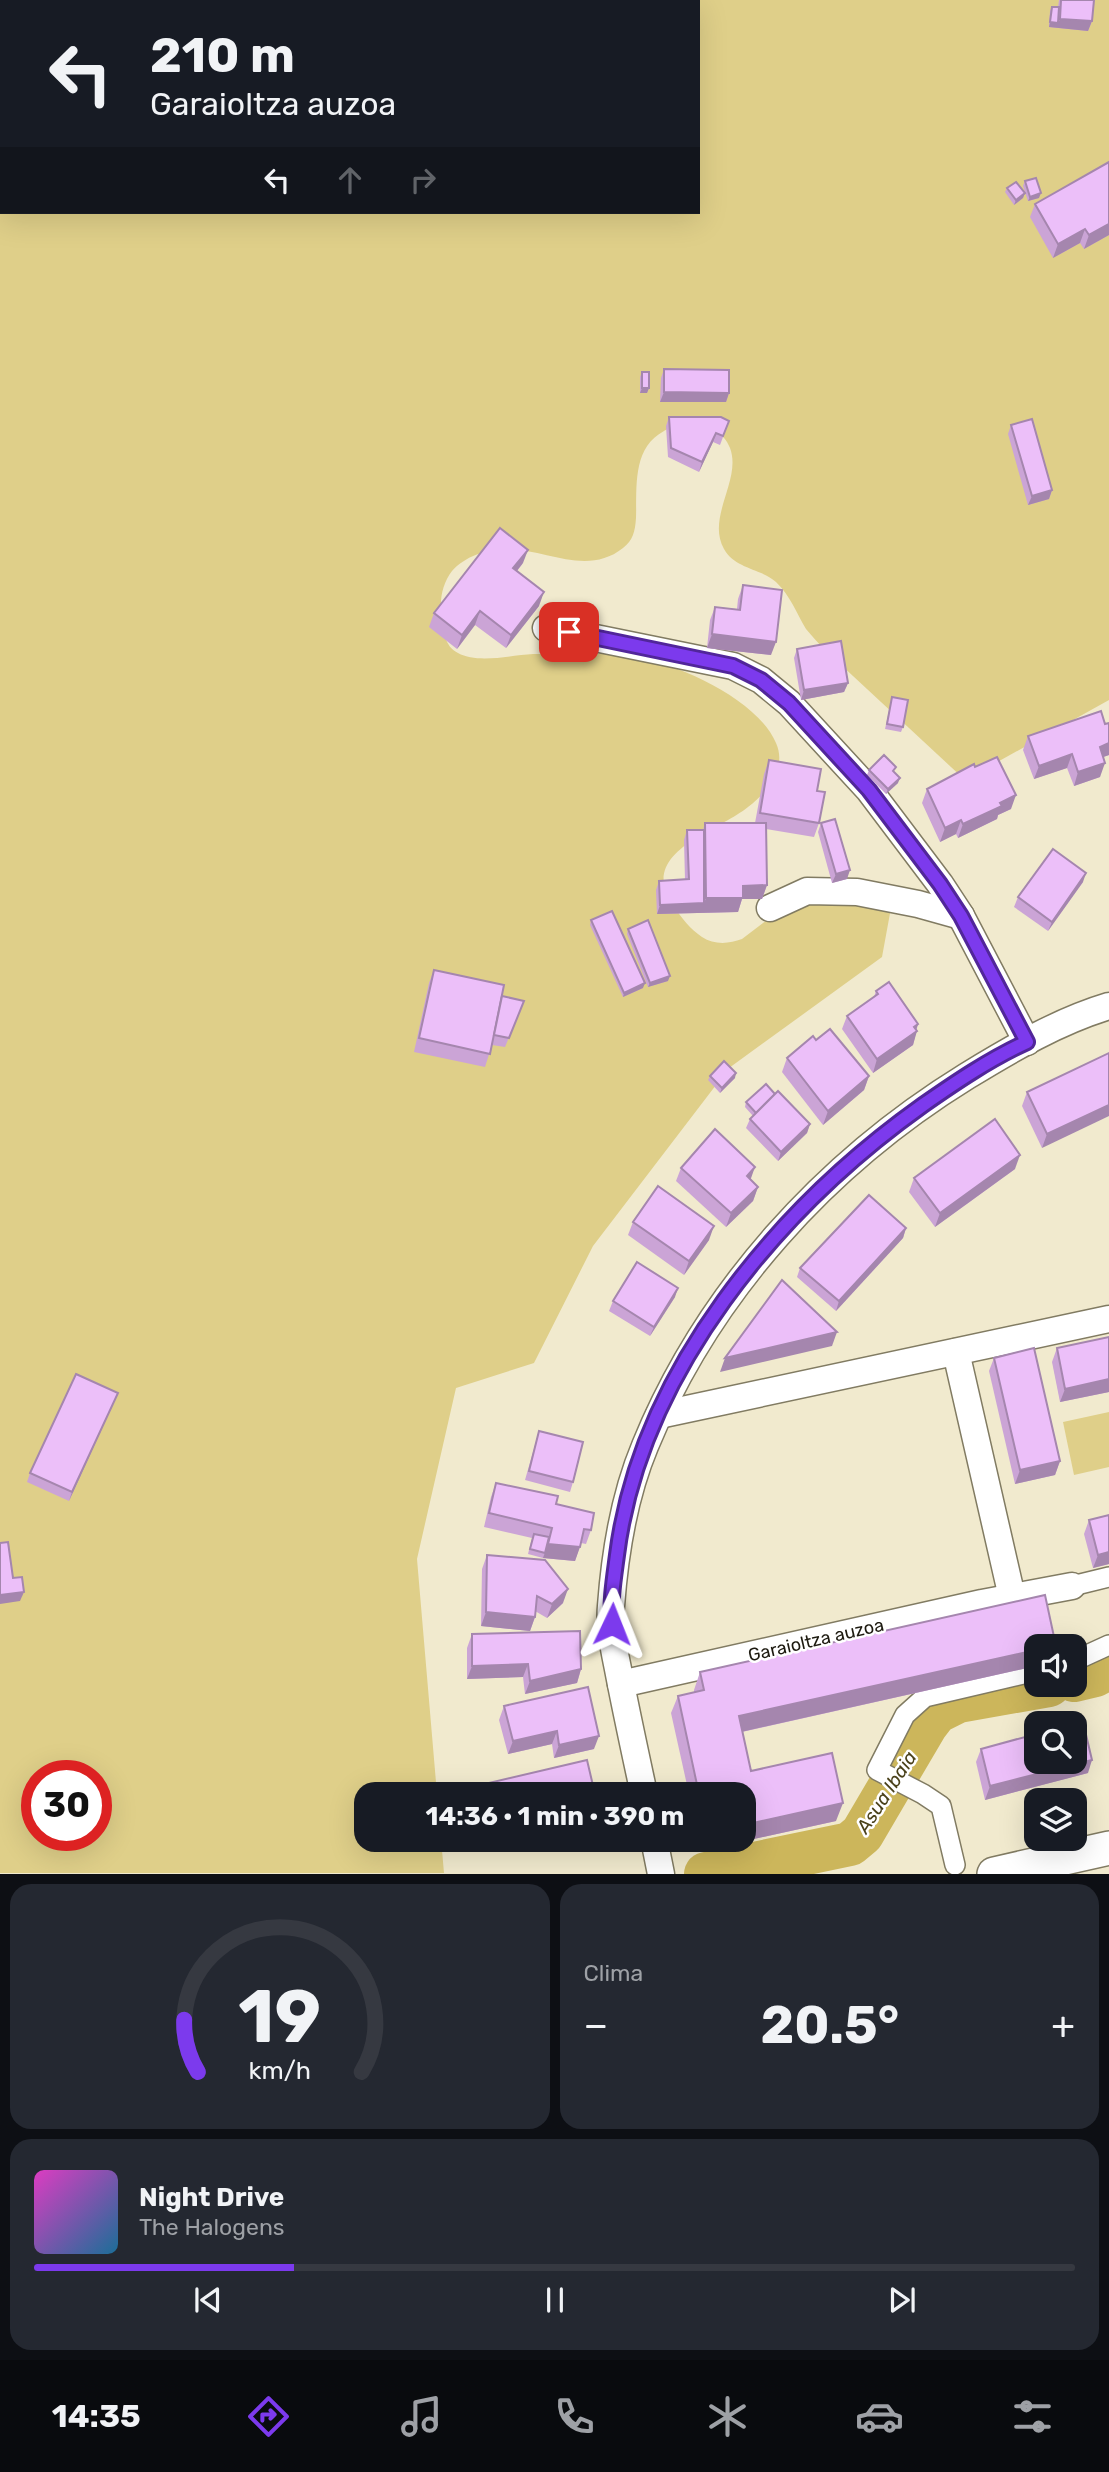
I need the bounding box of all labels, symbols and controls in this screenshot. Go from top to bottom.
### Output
text: 210 m [150,26,295,84]
icon: left [35,28,126,119]
text: Garaioltza auzoa [150,85,396,123]
icon: left [258,161,296,199]
icon: ahead [331,161,369,199]
icon: right [404,161,442,199]
pin [539,602,599,662]
icon: arrive [550,613,588,651]
position arrow [575,1587,649,1661]
street label: Garaioltza auzoa [746,1614,886,1666]
map controls [1024,1634,1087,1851]
button: sound [1024,1634,1087,1697]
button: search [1024,1711,1087,1774]
water label: Asua Ibaia [851,1747,921,1838]
speed limit sign: 30 [21,1760,112,1851]
button: layers [1024,1788,1087,1851]
text: 14:36 · 1 min · 390 m [426,1801,684,1832]
text: Clima [584,1959,643,1987]
text: 19 [238,1975,321,2061]
text: 20.5° [761,1994,899,2056]
text: − [584,2002,608,2048]
text: + [1051,2002,1075,2048]
text: km/h [249,2056,311,2085]
text: Night Drive [139,2182,284,2213]
text: The Halogens [139,2213,285,2241]
icon: previous [189,2281,227,2319]
icon: pause [536,2281,574,2319]
icon: next [883,2281,921,2319]
icon: directions [244,2392,293,2441]
icon: music [397,2392,446,2441]
icon: phone [550,2392,599,2441]
icon: climate [703,2392,752,2441]
icon: car [855,2392,904,2441]
icon: filters [1008,2392,1057,2441]
text: 14:35 [52,2397,141,2435]

